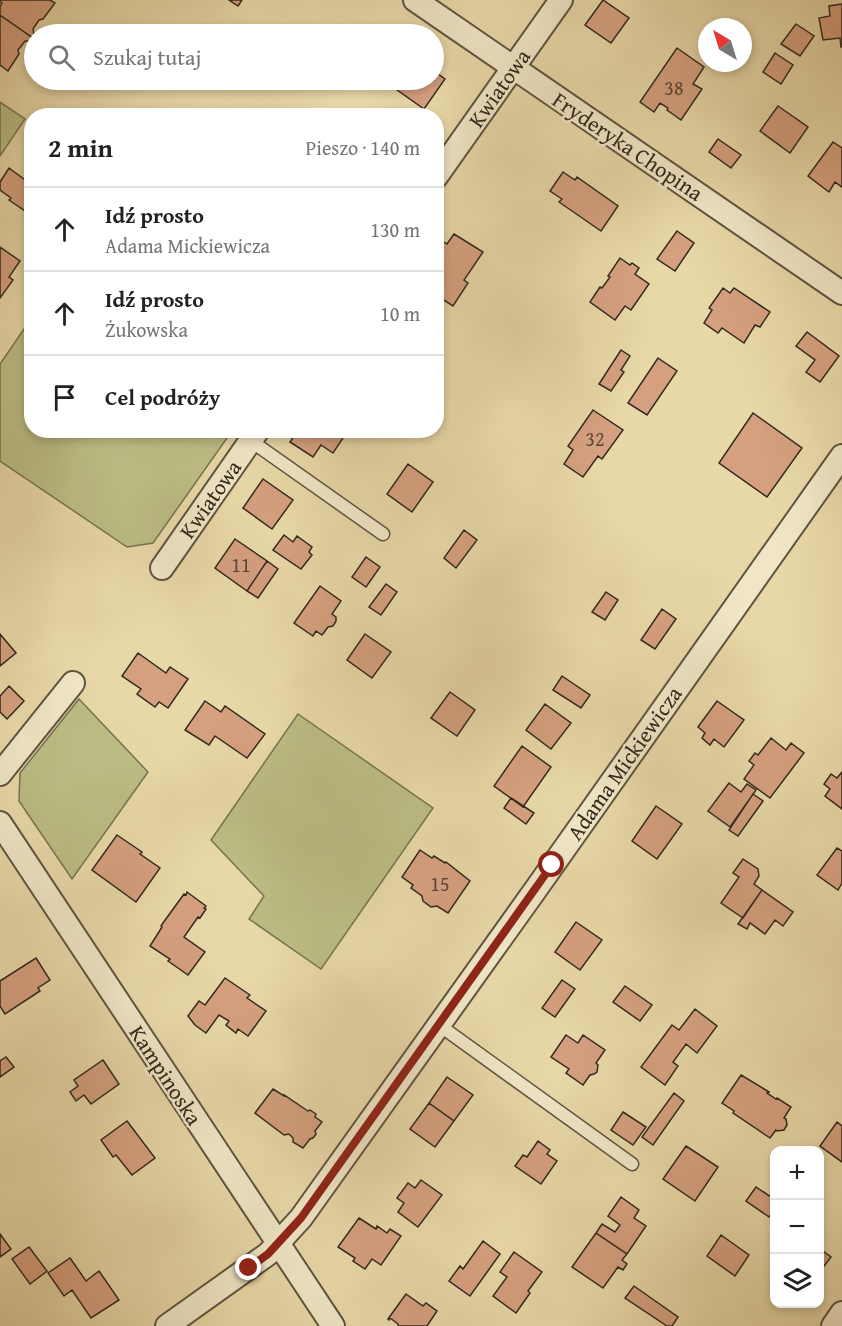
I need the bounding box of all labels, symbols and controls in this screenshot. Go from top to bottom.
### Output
north arrow [698,18,752,72]
search box [24,24,444,90]
icon: search [45,41,78,74]
text: Szukaj tutaj [93,41,201,73]
street label: Kwiatowa [460,42,538,134]
house number: 38 [664,73,684,102]
street label: Fryderyka Chopina [546,84,710,209]
text: 2 min [48,128,113,167]
text: Pieszo · 140 m [306,133,420,162]
text: Idź prosto [105,199,204,231]
icon: ahead [48,213,81,246]
text: 130 m [370,215,420,244]
text: Adama Mickiewicza [105,231,270,260]
text: Idź prosto [105,283,204,315]
icon: ahead [48,297,81,330]
text: 10 m [380,299,420,328]
text: Żukowska [105,315,188,344]
icon: arrive [48,381,81,414]
text: Cel podróży [105,381,220,413]
house number: 32 [585,424,605,453]
street label: Kwiatowa [171,453,249,545]
house number: 11 [231,550,251,579]
street label: Adama Mickiewicza [559,679,690,847]
route start [538,851,564,877]
house number: 15 [430,869,450,898]
street label: Kampinoska [122,1019,211,1132]
map controls [770,1146,824,1308]
button: + [770,1146,824,1200]
button: − [770,1200,824,1254]
route end [235,1254,261,1280]
button: layers [770,1254,824,1308]

